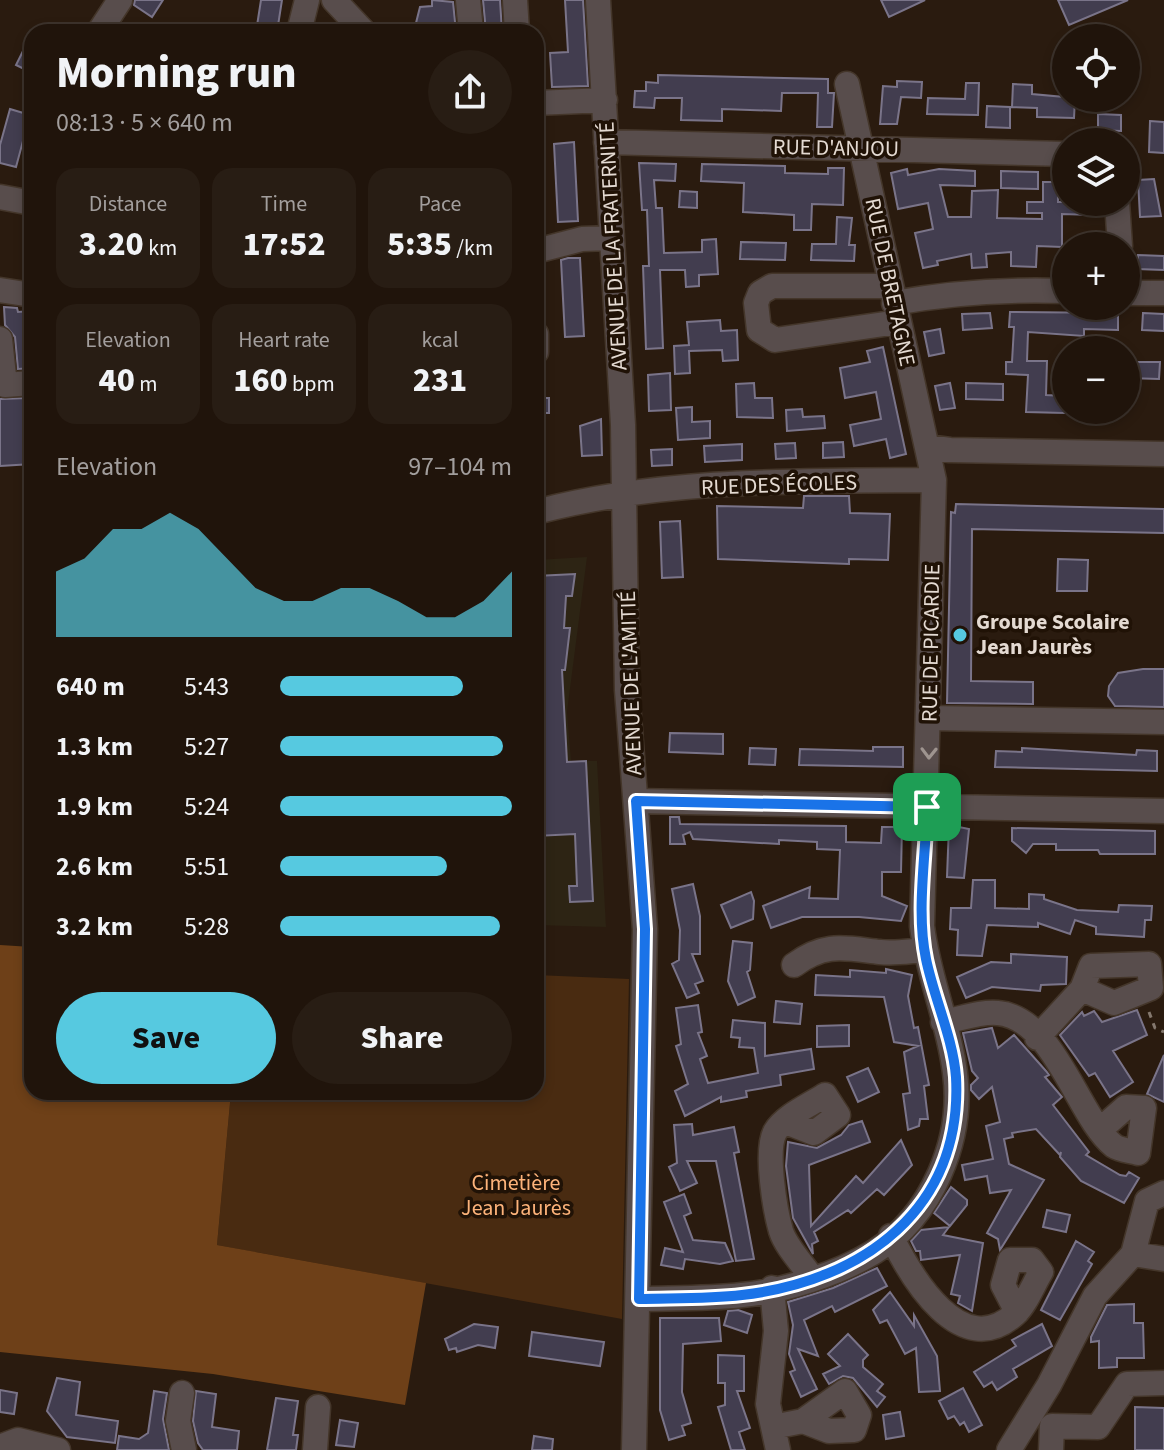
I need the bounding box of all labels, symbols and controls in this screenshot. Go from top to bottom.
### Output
map controls [1052,24,1140,424]
button: locate [1052,24,1140,112]
text: Morning run [56,42,297,105]
button: share [428,50,512,134]
text: 08:13 · 5 × 640 m [56,104,233,141]
street label: AVENUE DE LA FRATERNITÉ [591,121,635,371]
button: layers [1052,128,1140,216]
street label: RUE D'ANJOU [773,131,899,165]
text: Distance [89,188,167,220]
text: Time [261,188,307,220]
text: Pace [418,188,462,220]
street label: RUE DE BRETAGNE [857,195,923,369]
text: 3.20 [79,220,144,269]
text: 17:52 [242,220,326,269]
text: 5:35 [387,220,452,269]
text: km [144,232,177,264]
text: /km [452,232,493,264]
button: + [1052,232,1140,320]
text: Elevation [85,324,171,356]
text: Heart rate [238,324,330,356]
text: kcal [421,324,459,356]
button: − [1052,336,1140,424]
text: 40 [99,356,135,405]
text: 160 [233,356,288,405]
text: 231 [413,356,467,405]
text: m [135,368,157,400]
text: bpm [288,368,335,400]
text: Elevation [56,448,157,485]
text: 97–104 m [408,448,512,485]
street label: RUE DES ÉCOLES [700,466,858,504]
street label: RUE DE PICARDIE [914,564,948,722]
street label: AVENUE DE L'AMITIÉ [612,590,650,776]
place label: Groupe Scolaire Jean Jaurès [976,606,1130,663]
marker: Groupe Scolaire Jean Jaurès [951,626,969,644]
text: 640 m [56,668,125,705]
text: 5:43 [184,668,229,705]
text: 1.3 km [56,728,133,765]
text: 5:27 [184,728,229,765]
one-way arrow [920,747,937,760]
pin [893,773,961,841]
icon: arrive [905,785,949,829]
text: 1.9 km [56,788,133,825]
text: 5:24 [184,788,229,825]
text: 2.6 km [56,848,133,885]
text: 5:51 [184,848,229,885]
text: 3.2 km [56,908,133,945]
text: 5:28 [184,908,229,945]
button: Save [56,992,276,1084]
button: Share [292,992,512,1084]
park label: Cimetière Jean Jaurès [461,1167,571,1224]

